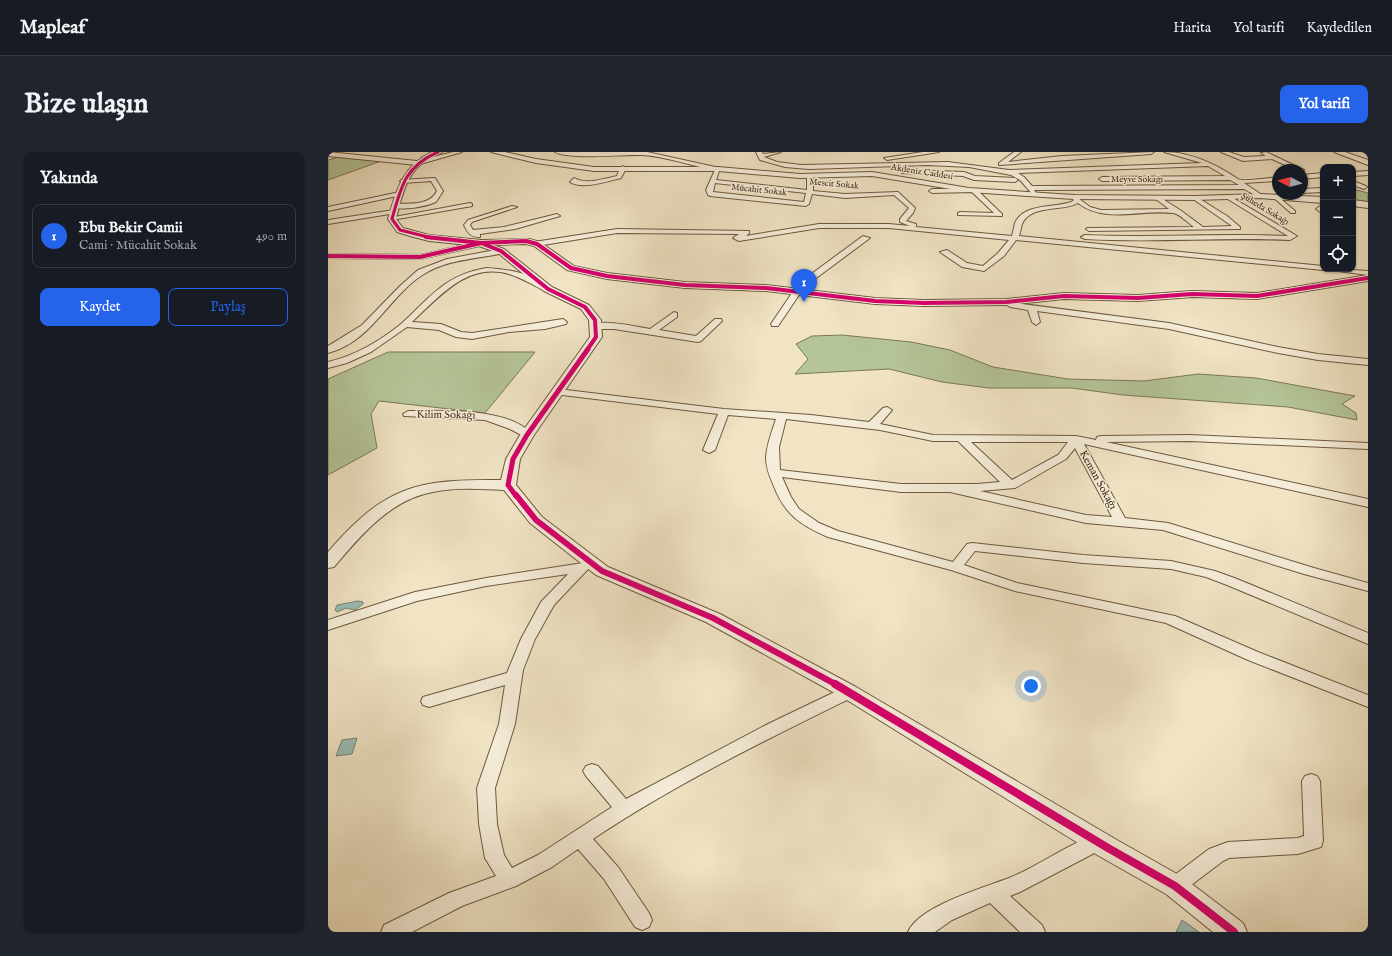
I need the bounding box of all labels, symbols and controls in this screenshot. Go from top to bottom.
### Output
text: Mapleaf [20,16,85,40]
text: Harita [1173,19,1211,37]
text: Yol tarifi [1233,19,1285,37]
text: Kaydedilen [1307,19,1372,37]
button: Yol tarifi [1280,85,1368,123]
text: Bize ulaşın [24,87,148,122]
street label: Akdeniz Caddesi [889,162,954,182]
north arrow [1272,164,1308,200]
map controls [1320,164,1356,272]
button: + [1320,164,1356,200]
text: Yakında [40,168,98,189]
street label: Meyve Sokağı [1111,174,1164,185]
street label: Mescit Sokak [809,176,860,192]
street label: Mücahit Sokak [731,182,788,198]
street label: Şüheda Sokağı [1239,190,1292,228]
button: − [1320,200,1356,236]
text: Ebu Bekir Camii [79,218,183,237]
text: 1 [52,228,56,245]
text: 490 m [256,228,287,245]
button: locate [1320,236,1356,272]
text: Cami · Mücahit Sokak [79,237,197,254]
pin: 1 [791,269,817,302]
button: Kaydet [40,288,160,326]
button: Paylaş [168,288,288,326]
street label: Kilim Sokağı [416,407,476,423]
street label: Keman Sokağı [1076,448,1120,512]
your location [1021,676,1041,696]

